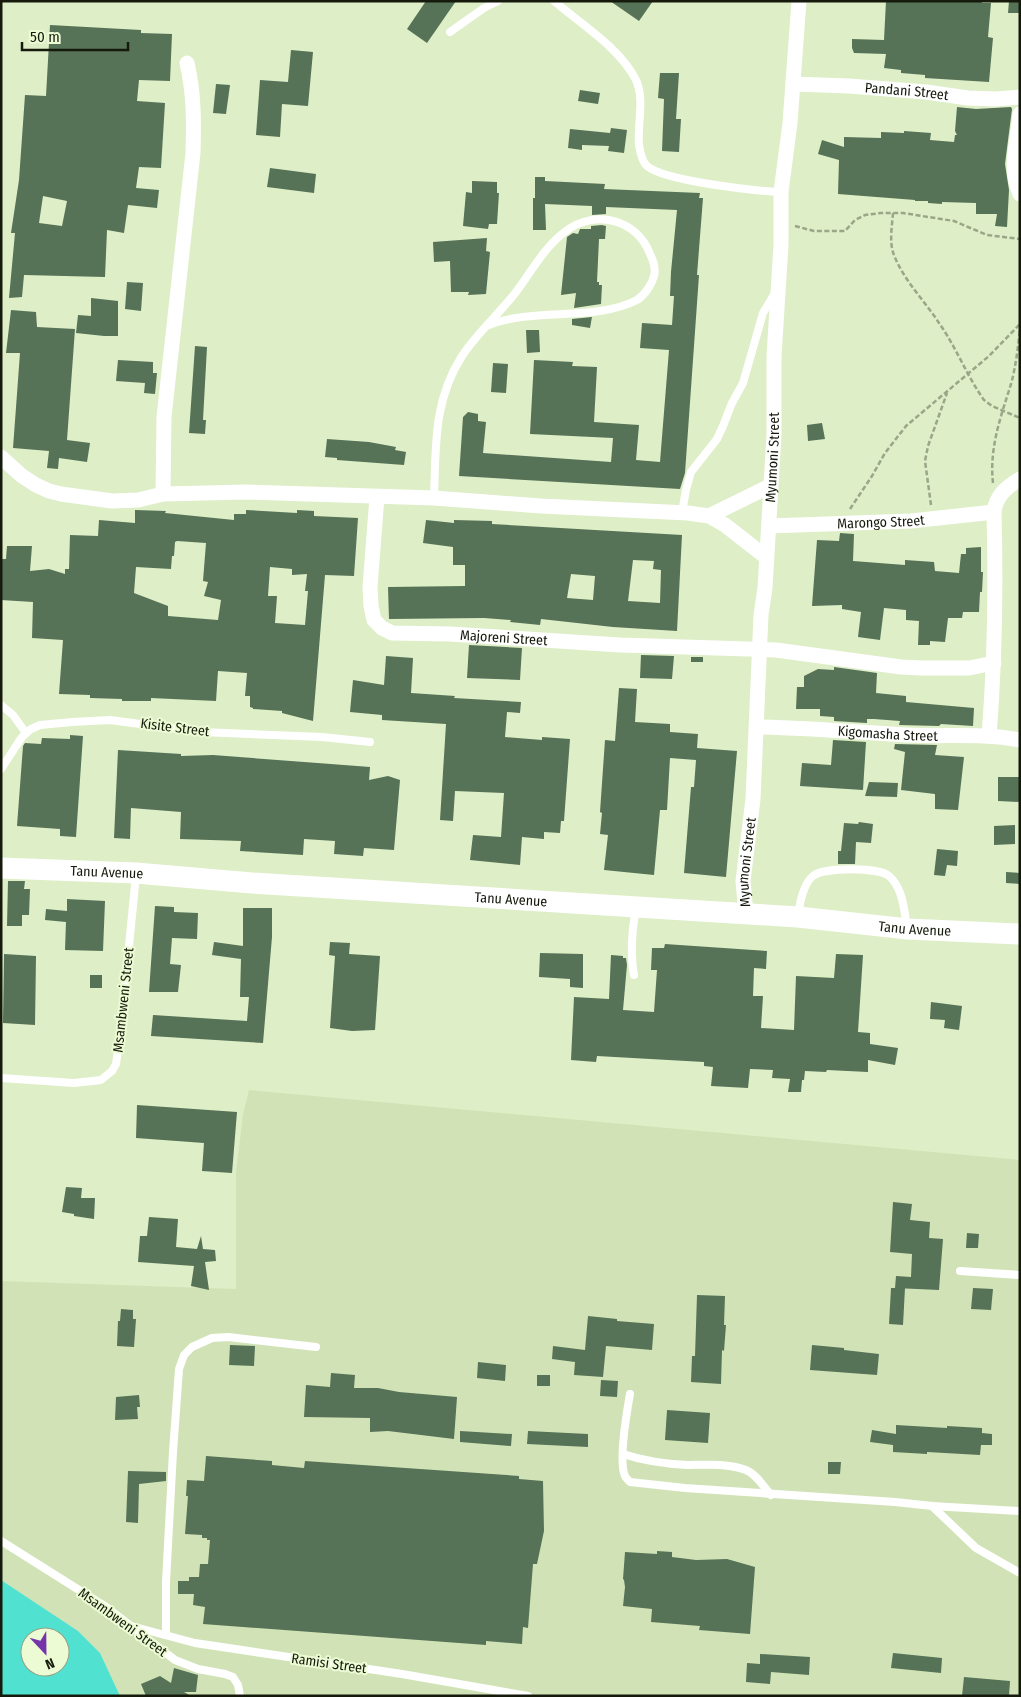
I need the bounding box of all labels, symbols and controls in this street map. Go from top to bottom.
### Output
scale bar [22,20,129,52]
text: 50 m [30,28,60,46]
street label: Pandani Street [864,79,950,104]
street label: Myumoni Street [762,412,783,503]
street label: Marongo Street [837,512,926,533]
street label: Majoreni Street [459,627,548,649]
street label: Kisite Street [139,715,211,740]
street label: Kigomasha Street [837,723,938,745]
street label: Myumoni Street [735,816,760,908]
street label: Tanu Avenue [70,863,144,883]
street label: Tanu Avenue [474,889,548,910]
street label: Tanu Avenue [878,918,952,940]
street label: Msambweni Street [110,946,138,1053]
street label: Msambweni Street [75,1584,171,1661]
north arrow [20,1627,70,1677]
street label: Ramisi Street [290,1650,368,1677]
text: N [43,1654,57,1673]

